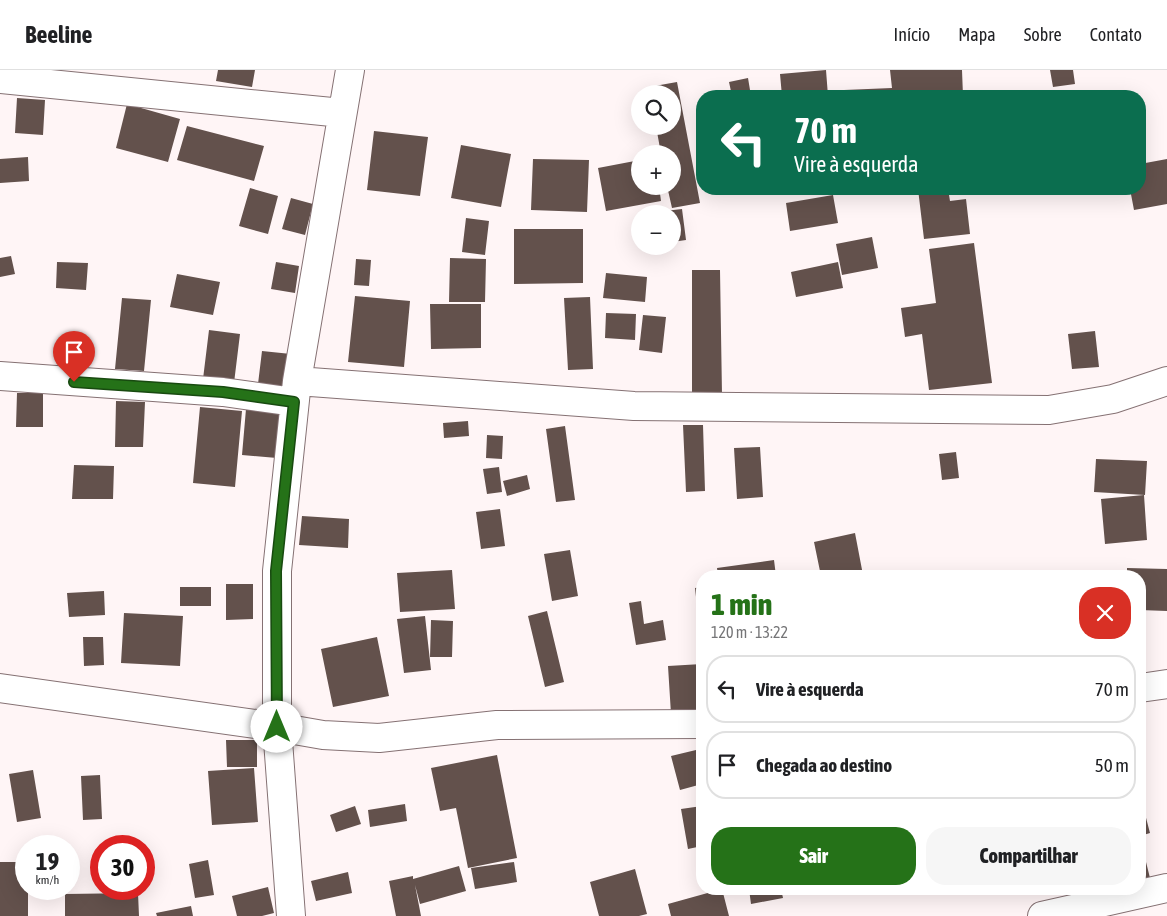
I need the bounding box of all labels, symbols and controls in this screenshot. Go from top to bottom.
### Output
text: Beeline [25,21,92,48]
text: Início [894,24,930,45]
text: Mapa [958,24,996,45]
text: Sobre [1024,24,1062,45]
text: Contato [1090,24,1142,45]
map controls [631,85,681,255]
button: search [631,85,681,135]
icon: left [711,110,776,175]
text: 70 m [794,110,857,150]
button: + [631,145,681,195]
text: Vire à esquerda [794,151,919,177]
button: − [631,205,681,255]
pin [53,331,95,382]
icon: arrive [60,338,88,366]
text: 1 min [711,587,772,621]
button: close [1079,587,1131,639]
text: 120 m · 13:22 [711,623,788,641]
icon: left [713,675,741,703]
text: Vire à esquerda [756,678,864,700]
text: 70 m [1095,678,1129,700]
position arrow [250,700,302,752]
icon: arrive [713,751,741,779]
text: Chegada ao destino [756,754,892,776]
text: 50 m [1095,754,1129,776]
button: Sair [711,827,916,885]
button: Compartilhar [926,827,1131,885]
speed limit sign: 30 [90,835,155,900]
text: 19 [36,847,59,875]
text: km/h [36,873,59,887]

